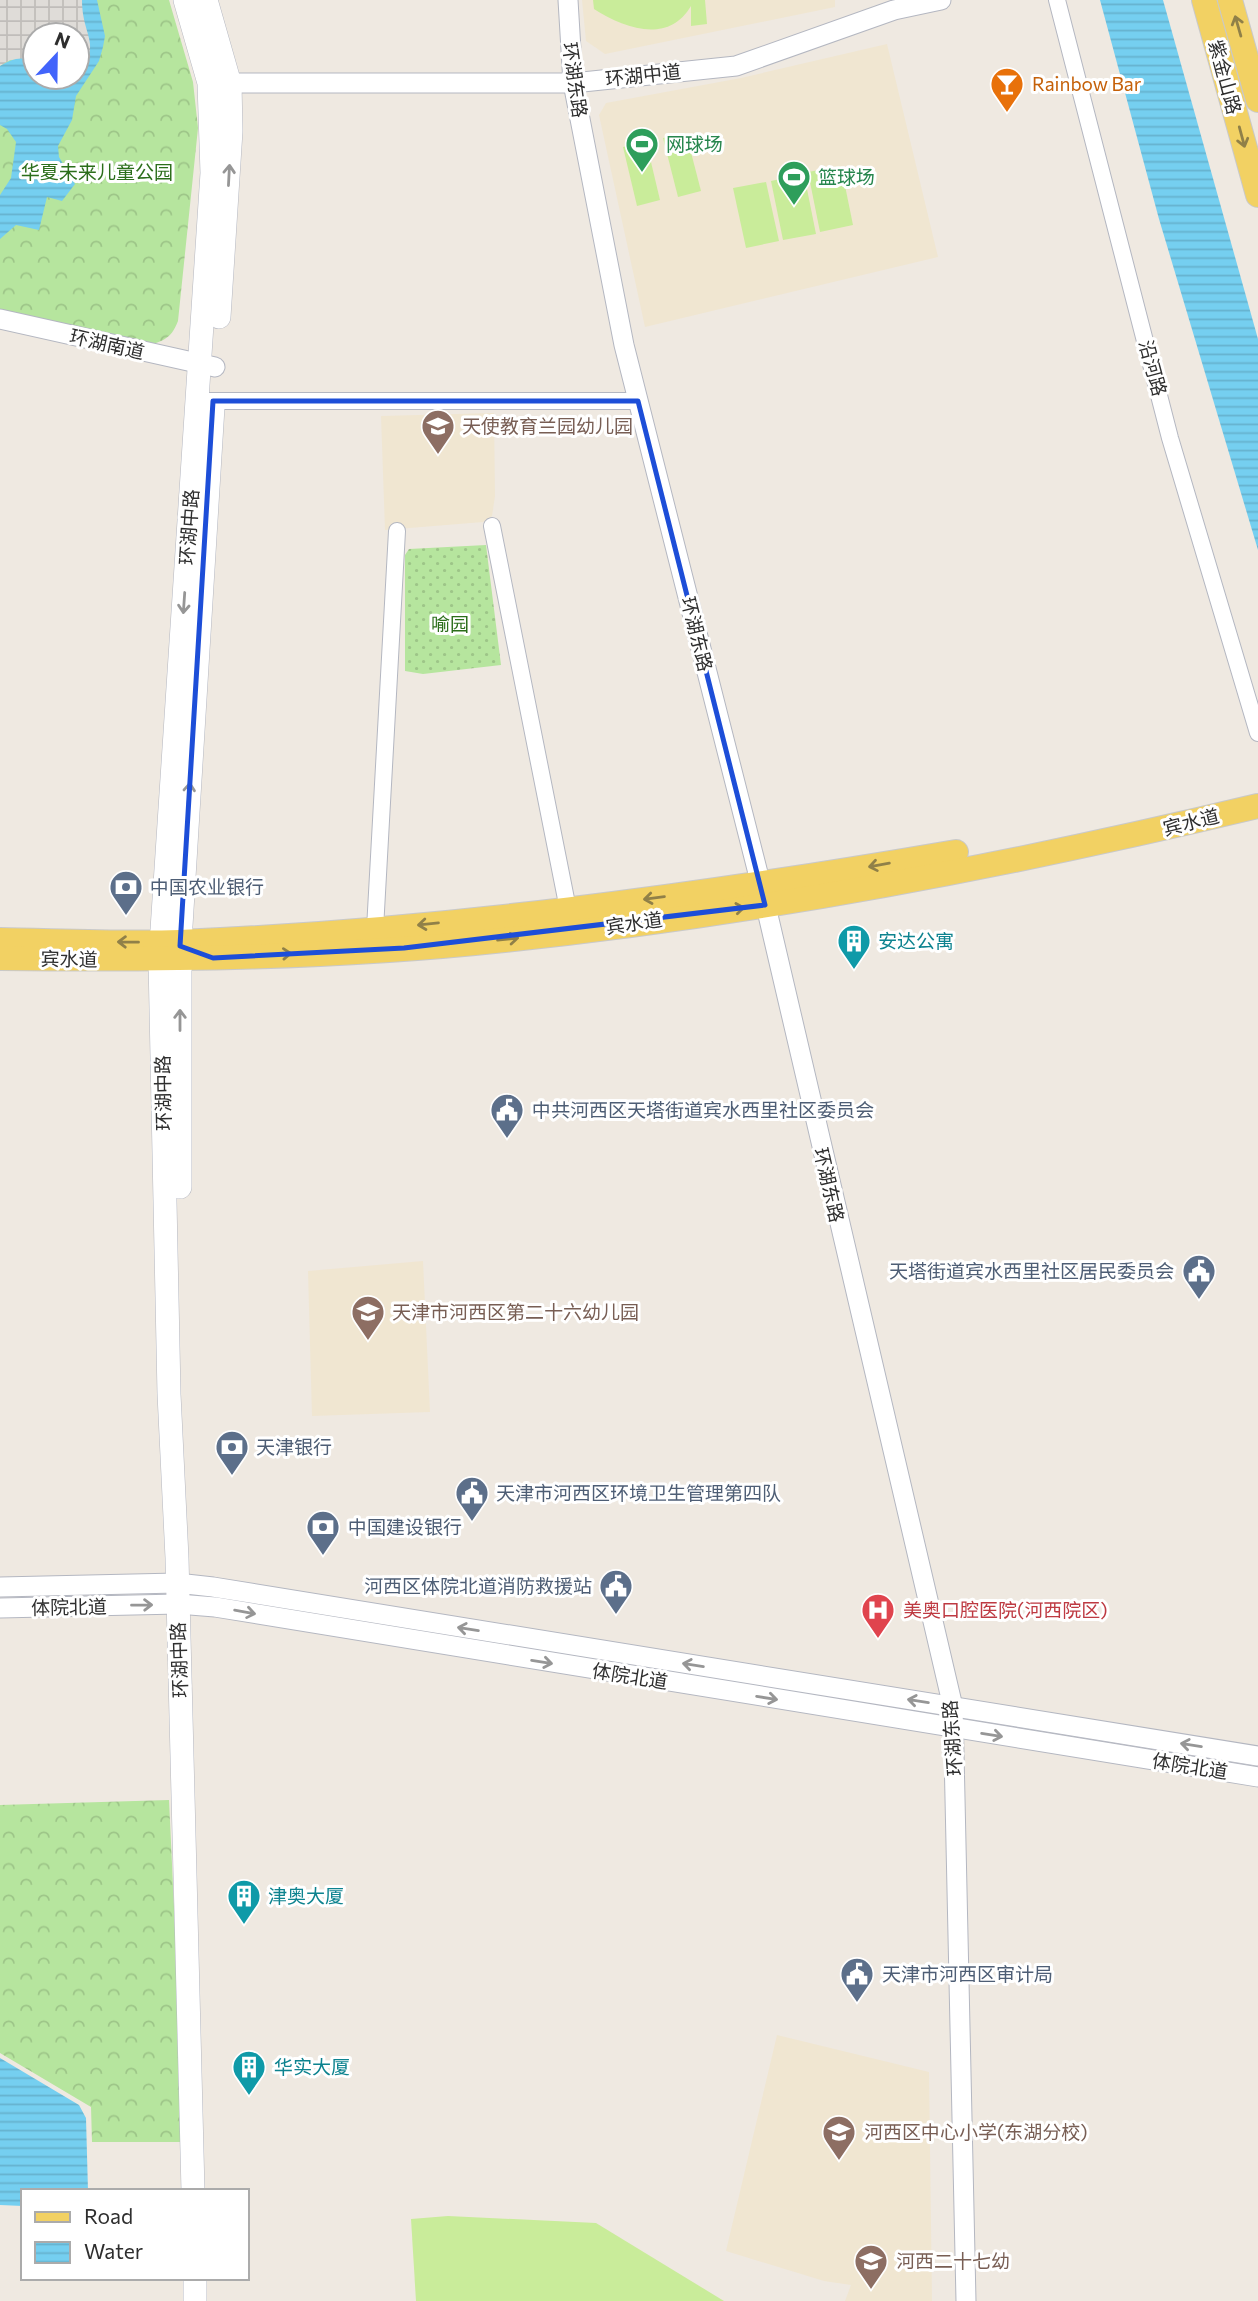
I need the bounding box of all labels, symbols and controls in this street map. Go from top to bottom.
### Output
one-way arrow [1230,15,1243,37]
north arrow [21,21,91,91]
text: N [52,26,73,53]
street label: 紫金山路 [1205,37,1246,117]
street label: 环湖东路 [559,41,592,119]
street label: 环湖中道 [604,59,682,90]
bar icon: Rainbow Bar [988,65,1026,114]
place label: Rainbow Bar [1032,72,1142,95]
sports icon: 网球场 [623,125,661,174]
one-way arrow [1236,125,1249,147]
place label: 网球场 [666,132,723,155]
sports icon: 篮球场 [775,158,813,207]
park label: 华夏未来儿童公园 [21,160,173,183]
one-way arrow [223,164,236,187]
place label: 篮球场 [818,165,875,188]
street label: 环湖南道 [67,324,147,363]
street label: 沿河路 [1135,337,1172,398]
school or university icon: 天使教育兰园幼儿园 [419,407,457,456]
place label: 天使教育兰园幼儿园 [462,414,633,437]
street label: 环湖中路 [174,488,203,566]
one-way arrow [177,591,190,613]
street label: 环湖东路 [677,594,718,674]
park label: 喻园 [431,612,469,635]
one-way arrow [183,782,196,805]
street label: 宾水道 [1160,803,1221,840]
one-way arrow [868,859,891,873]
bank icon: 中国农业银行 [107,868,145,917]
place label: 中国农业银行 [150,875,264,898]
one-way arrow [643,892,666,905]
one-way arrow [722,903,745,916]
street label: 宾水道 [604,907,664,938]
one-way arrow [417,918,440,931]
building icon: 安达公寓 [835,922,873,971]
place label: 安达公寓 [878,929,954,952]
one-way arrow [496,933,519,946]
one-way arrow [116,935,139,948]
street label: 宾水道 [40,947,98,970]
one-way arrow [269,948,292,961]
one-way arrow [173,1009,187,1032]
street label: 环湖中路 [150,1055,175,1131]
public building icon: 中共河西区天塔街道宾水西里社区委员会 [488,1091,526,1140]
place label: 中共河西区天塔街道宾水西里社区委员会 [532,1098,874,1121]
street label: 环湖东路 [810,1145,849,1225]
public building icon: 天塔街道宾水西里社区居民委员会 [1180,1252,1218,1301]
place label: 天塔街道宾水西里社区居民委员会 [889,1259,1174,1282]
school or university icon: 天津市河西区第二十六幼儿园 [349,1293,387,1342]
place label: 天津市河西区第二十六幼儿园 [392,1300,639,1323]
bank icon: 天津银行 [213,1428,251,1477]
place label: 天津银行 [256,1435,332,1458]
public building icon: 天津市河西区环境卫生管理第四队 [453,1474,491,1523]
place label: 天津市河西区环境卫生管理第四队 [496,1481,781,1504]
bank icon: 中国建设银行 [304,1508,342,1557]
place label: 中国建设银行 [348,1515,462,1538]
public building icon: 河西区体院北道消防救援站 [597,1567,635,1616]
place label: 河西区体院北道消防救援站 [364,1574,592,1597]
hospital icon: 美奥口腔医院(河西院区) [859,1591,897,1640]
street label: 体院北道 [31,1594,107,1619]
one-way arrow [130,1598,153,1612]
place label: 美奥口腔医院(河西院区) [903,1598,1108,1621]
one-way arrow [234,1606,256,1619]
street label: 环湖中路 [166,1622,191,1698]
one-way arrow [458,1622,480,1635]
one-way arrow [530,1656,553,1669]
street label: 体院北道 [591,1658,669,1693]
one-way arrow [682,1658,705,1671]
one-way arrow [755,1692,778,1705]
one-way arrow [907,1694,930,1707]
street label: 环湖东路 [937,1699,966,1777]
one-way arrow [980,1729,1002,1742]
one-way arrow [1180,1738,1203,1751]
street label: 体院北道 [1151,1748,1229,1783]
building icon: 津奥大厦 [225,1877,263,1926]
place label: 津奥大厦 [268,1884,344,1907]
public building icon: 天津市河西区审计局 [838,1955,876,2004]
place label: 天津市河西区审计局 [882,1962,1053,1985]
building icon: 华实大厦 [230,2048,268,2097]
place label: 华实大厦 [274,2055,350,2078]
school or university icon: 河西区中心小学(东湖分校) [820,2113,858,2162]
place label: 河西区中心小学(东湖分校) [864,2120,1088,2143]
legend [21,2189,248,2280]
text: Road [84,2203,133,2228]
text: Water [84,2238,143,2263]
school or university icon: 河西二十七幼 [852,2242,890,2291]
place label: 河西二十七幼 [896,2249,1010,2272]

